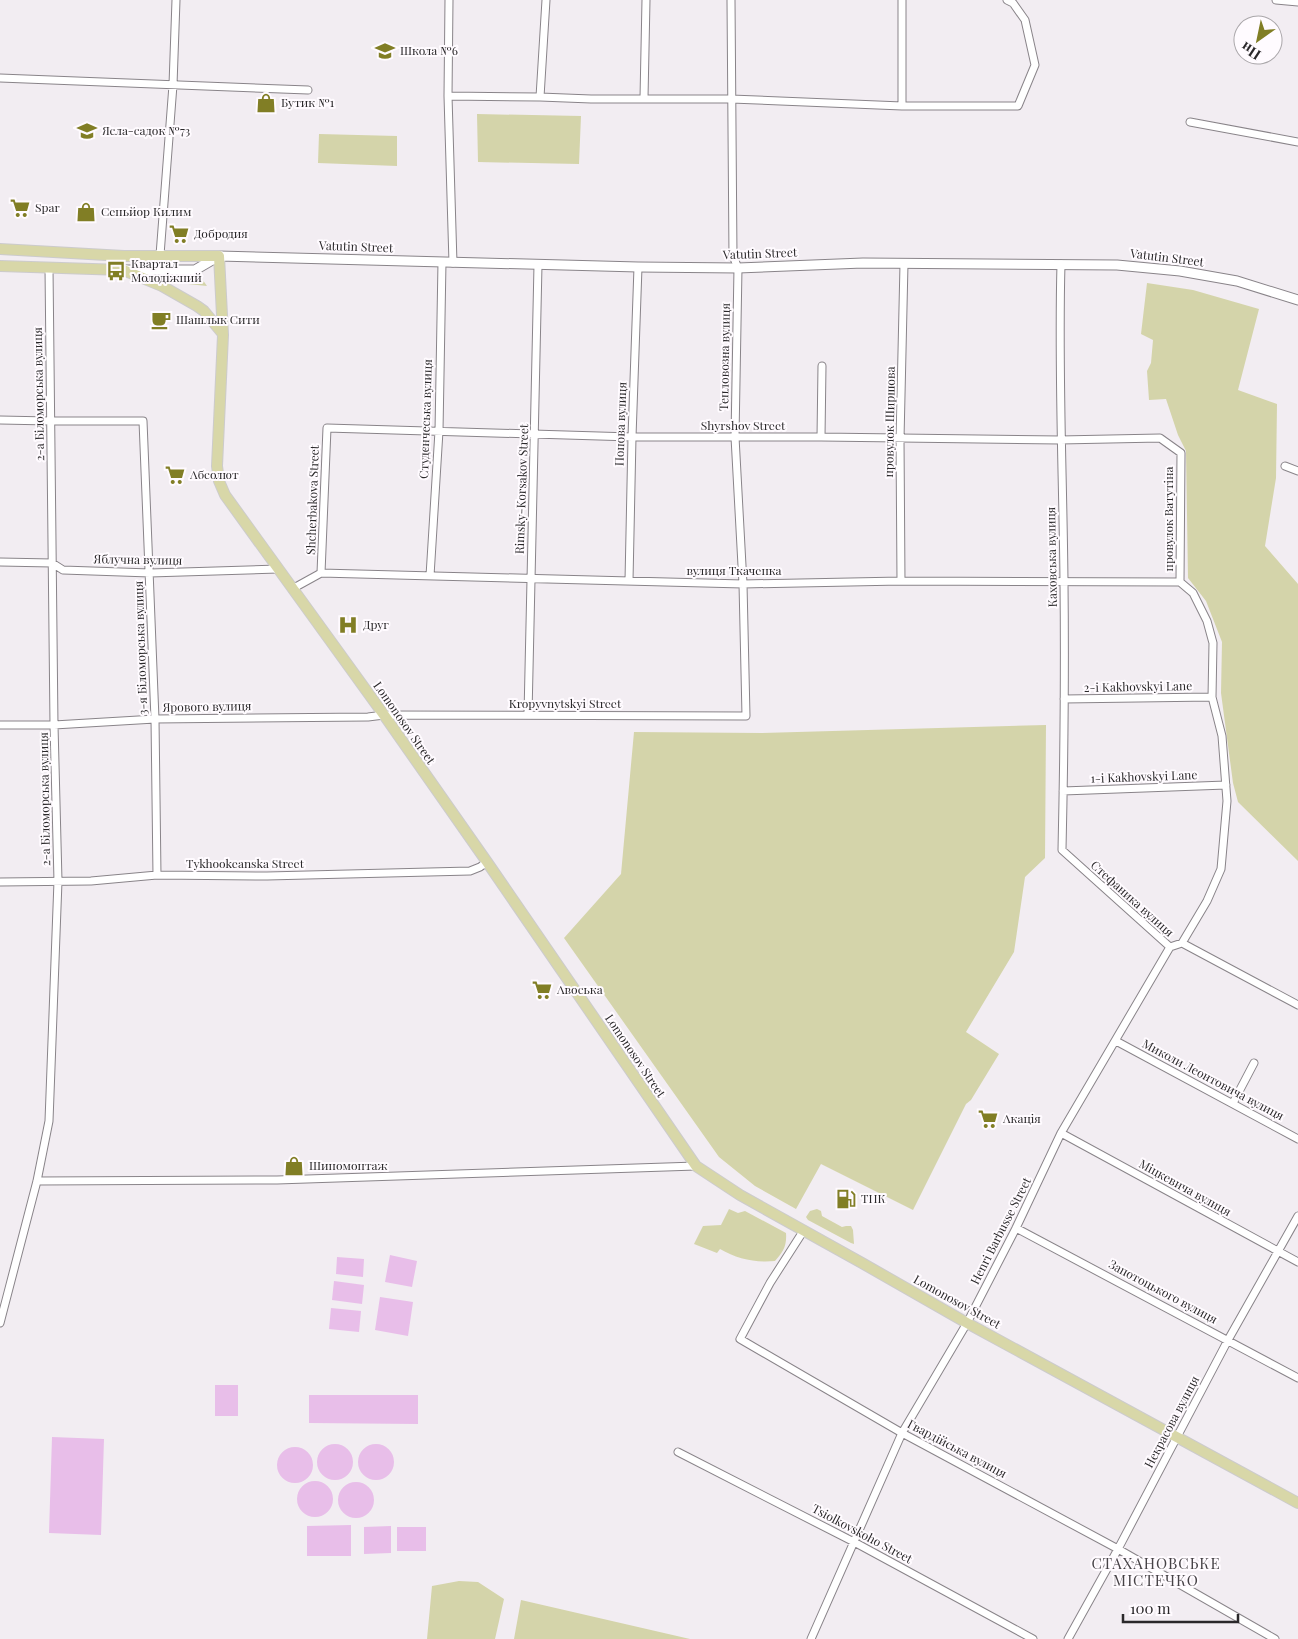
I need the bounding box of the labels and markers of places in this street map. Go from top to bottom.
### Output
school or university icon: Школа №6 [374,40,396,62]
place label: Школа №6 [400,42,458,58]
shop icon: Бутик №1 [255,92,277,114]
place label: Бутик №1 [281,94,335,110]
school or university icon: Ясла-садок №73 [76,120,98,142]
place label: Ясла-садок №73 [101,122,190,138]
supermarket icon: Spar [9,197,31,219]
place label: Spar [35,199,60,215]
shop icon: Сеньйор Килим [75,201,97,223]
place label: Сеньйор Килим [101,203,192,219]
supermarket icon: Добродия [168,223,190,245]
place label: Добродия [194,225,248,241]
place label: Квартал Молодіжний [131,255,202,285]
bus stop icon: Квартал Молодіжний [105,260,127,282]
cafe icon: Шашлык Сити [150,309,172,331]
place label: Шашлык Сити [176,311,260,327]
supermarket icon: Абсолют [164,464,186,486]
place label: Абсолют [189,466,239,482]
hospital icon: Друг [337,614,359,636]
place label: Друг [363,616,389,632]
supermarket icon: Авоська [531,979,553,1001]
place label: Авоська [556,981,603,997]
supermarket icon: Акація [977,1108,999,1130]
place label: Акація [1002,1110,1041,1126]
shop icon: Шиномонтаж [283,1155,305,1177]
place label: Шиномонтаж [309,1157,388,1173]
fuel station icon: ТНК [835,1188,857,1210]
place label: ТНК [861,1190,886,1206]

